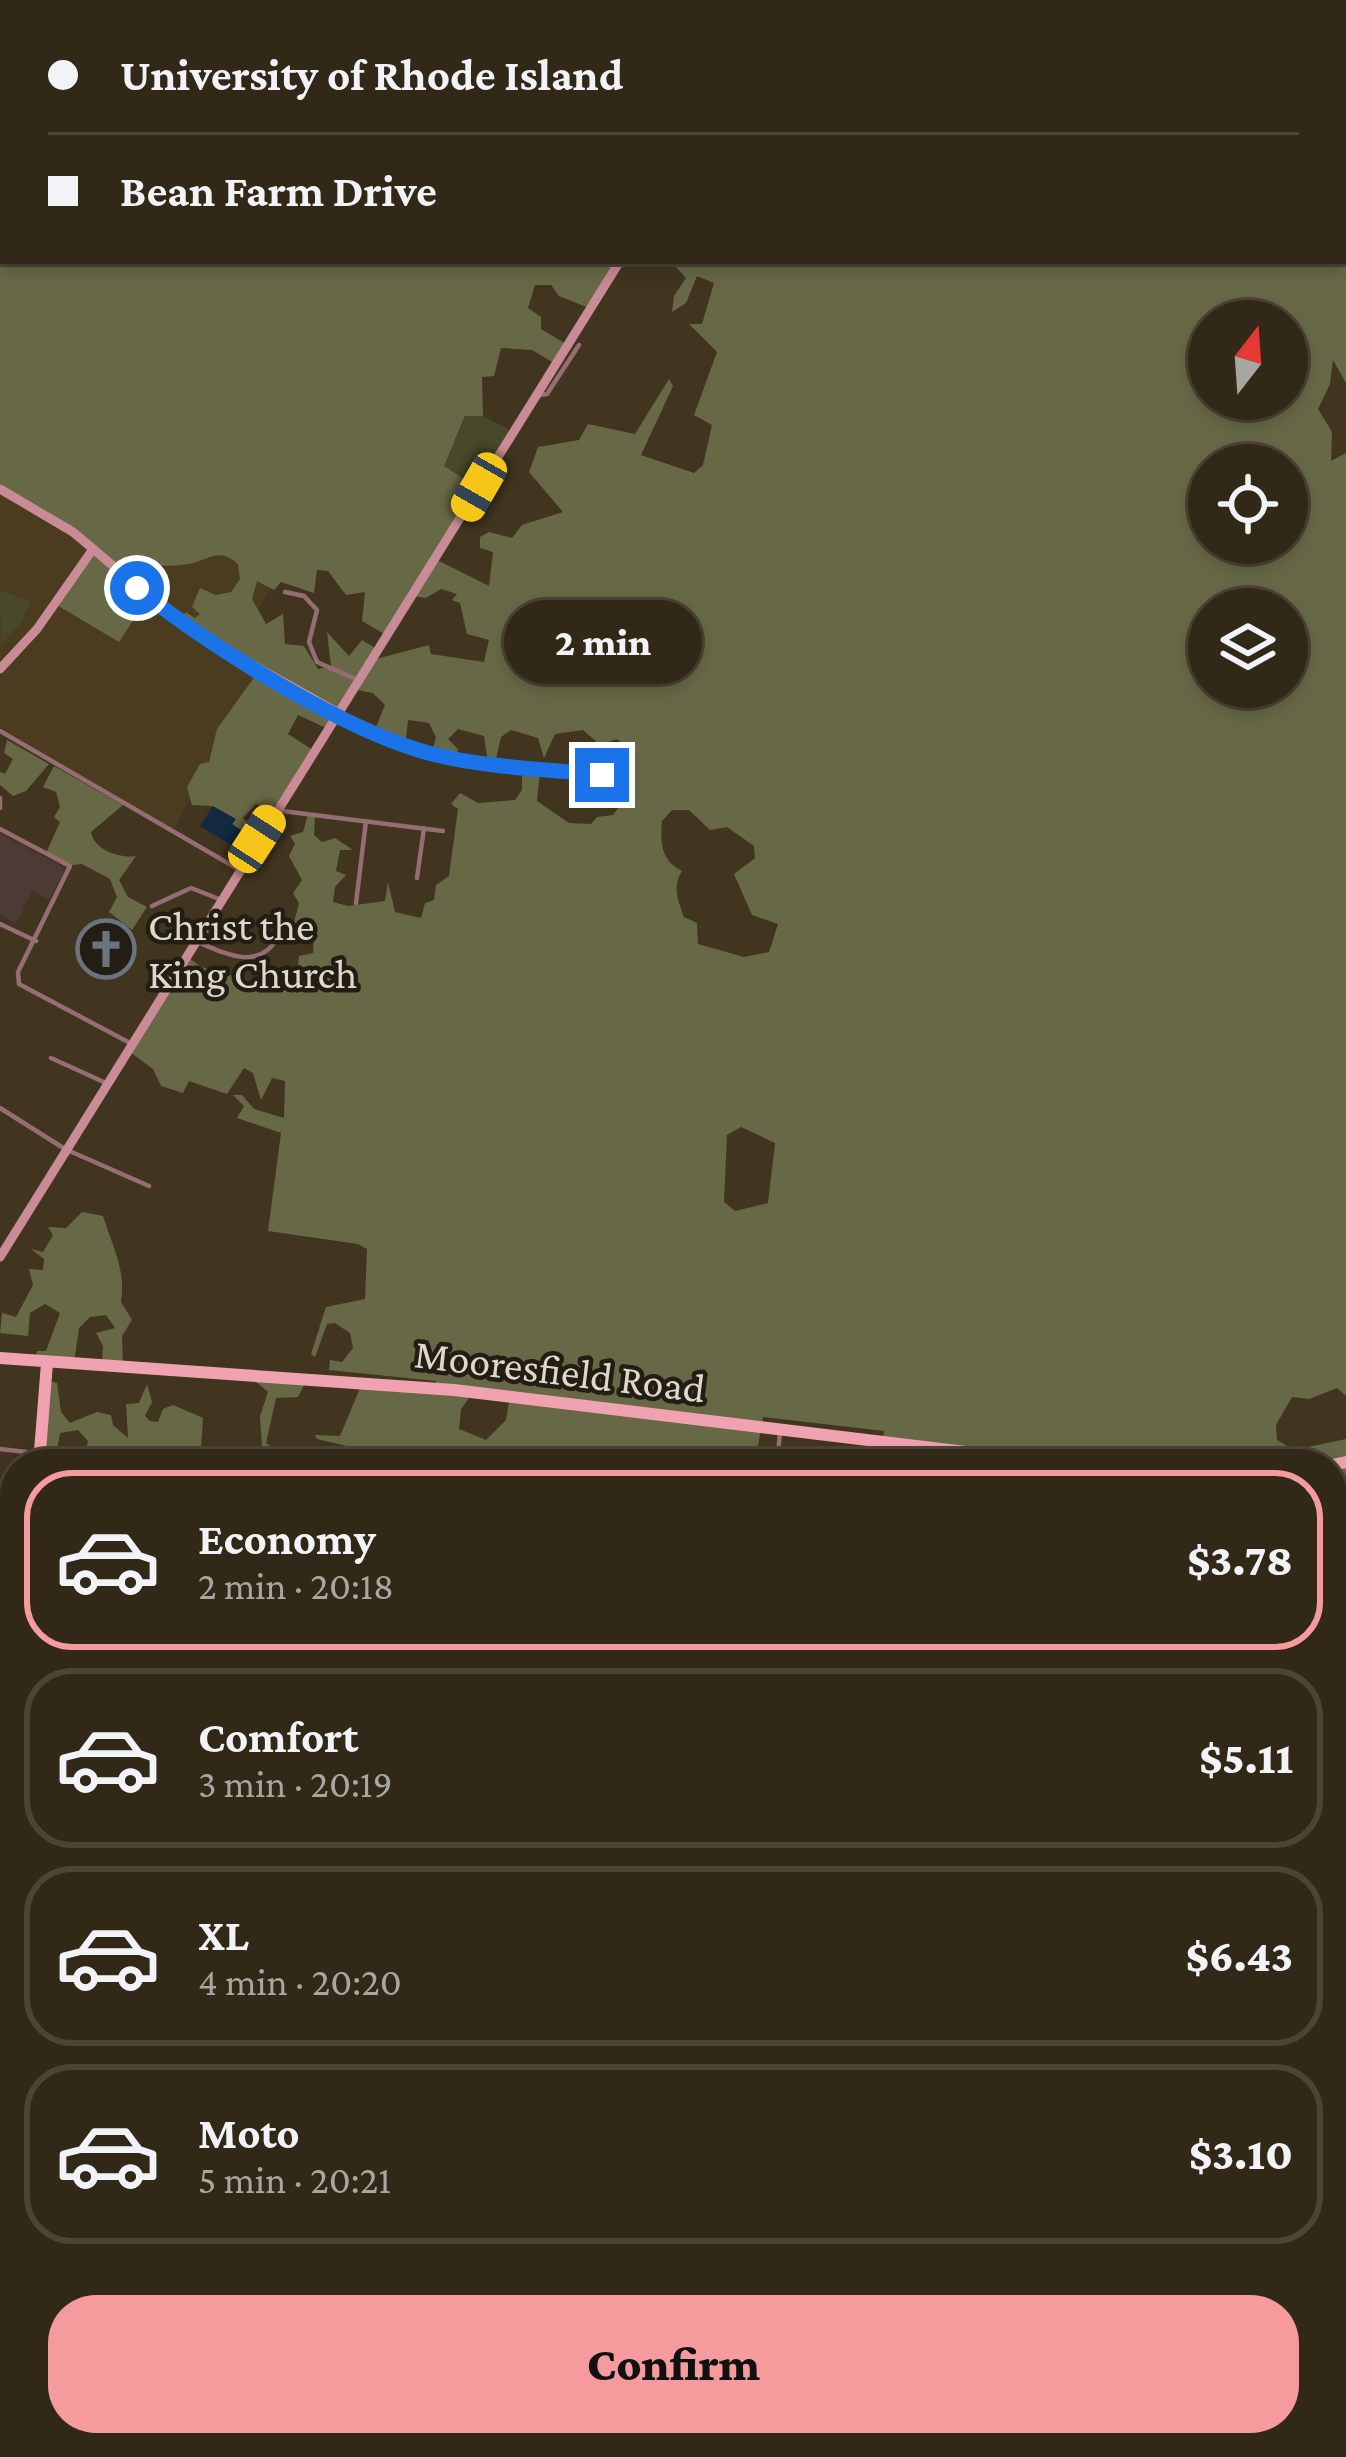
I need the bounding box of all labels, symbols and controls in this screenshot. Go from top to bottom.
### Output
text: University of Rhode Island [120,50,623,100]
text: Bean Farm Drive [120,166,437,216]
north arrow [1188,300,1308,420]
map controls [1188,300,1308,708]
button: locate [1188,444,1308,564]
car [445,447,513,527]
route start [110,561,164,615]
button: layers [1188,588,1308,708]
callout: 2 min [503,601,701,685]
text: 2 min [555,620,651,663]
route end [575,748,629,802]
car [222,799,292,879]
place label: Christ the King Church [148,902,357,997]
church icon: Christ the King Church [75,918,137,980]
street label: Mooresfield Road [412,1329,708,1412]
icon: car [54,1506,162,1614]
text: Economy [198,1514,376,1564]
text: $3.78 [1187,1535,1293,1585]
text: 2 min · 20:18 [198,1564,394,1607]
icon: car [54,1704,162,1812]
text: Comfort [198,1712,359,1762]
text: $5.11 [1199,1733,1293,1783]
text: 3 min · 20:19 [198,1762,393,1805]
icon: car [54,1902,162,2010]
text: XL [198,1910,249,1960]
text: $6.43 [1186,1931,1293,1981]
text: 4 min · 20:20 [198,1960,402,2003]
icon: car [54,2100,162,2208]
text: Moto [198,2108,300,2158]
text: $3.10 [1189,2129,1293,2179]
text: 5 min · 20:21 [198,2158,391,2201]
button: Confirm [48,2295,1299,2433]

